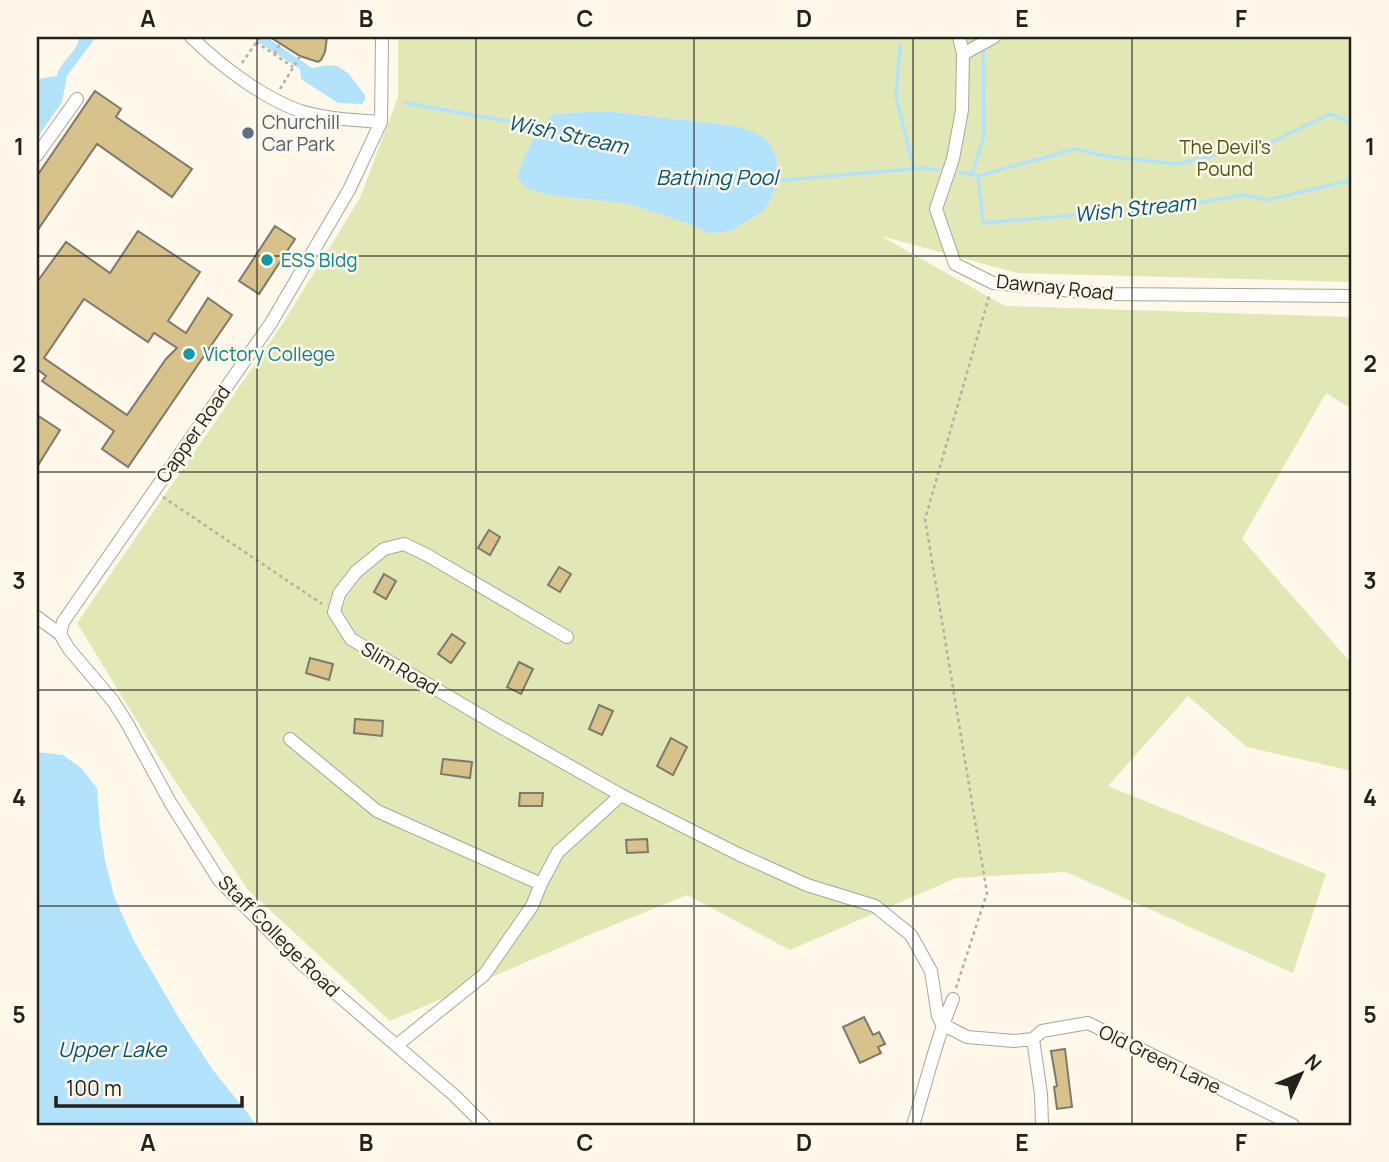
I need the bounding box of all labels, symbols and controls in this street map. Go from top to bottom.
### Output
text: A [140,2,156,34]
text: B [359,2,373,34]
text: C [577,2,594,34]
text: D [796,2,812,34]
text: E [1015,2,1029,34]
text: F [1235,2,1247,34]
water label: Wish Stream [506,108,632,161]
place label: Churchill Car Park [262,109,340,157]
marker: Churchill Car Park [240,125,256,141]
text: 1 [14,130,24,162]
text: 1 [1365,130,1375,162]
park label: The Devil's Pound [1179,134,1271,182]
water label: Bathing Pool [656,163,781,191]
water label: Wish Stream [1073,188,1198,228]
place label: ESS Bldg [281,247,357,273]
marker: ESS Bldg [259,252,275,268]
street label: Dawnay Road [995,268,1115,306]
place label: Victory College [203,341,335,367]
marker: Victory College [181,346,197,362]
text: 2 [12,347,26,379]
text: 2 [1363,347,1377,379]
street label: Capper Road [150,380,236,488]
text: 3 [12,564,26,596]
text: 3 [1363,564,1377,596]
street label: Slim Road [356,635,444,701]
text: 4 [12,781,26,813]
text: 4 [1363,781,1377,813]
street label: Staff College Road [212,869,346,1003]
text: 5 [12,998,26,1030]
text: 5 [1363,998,1377,1030]
street label: Old Green Lane [1095,1018,1225,1100]
water label: Upper Lake [58,1035,168,1063]
north arrow [1266,1040,1336,1110]
text: N [1299,1048,1327,1076]
scale bar [56,1064,242,1108]
text: 100 m [66,1074,122,1102]
text: A [140,1126,156,1158]
text: B [359,1126,373,1158]
text: C [577,1126,594,1158]
text: D [796,1126,812,1158]
text: E [1015,1126,1029,1158]
text: F [1235,1126,1247,1158]

